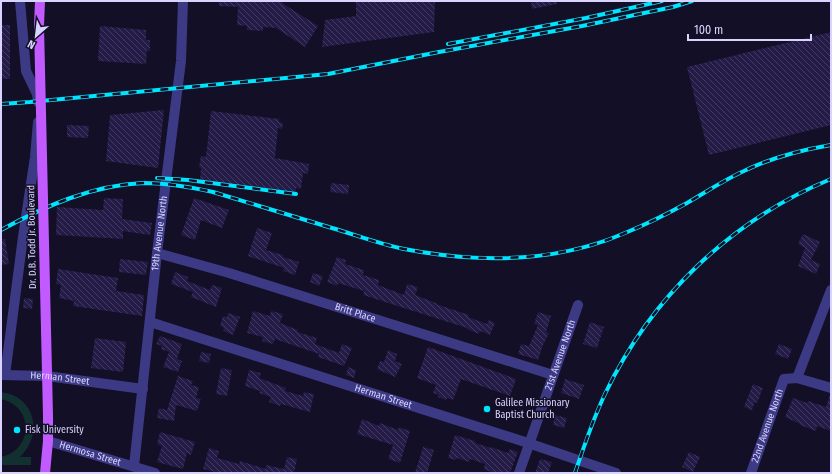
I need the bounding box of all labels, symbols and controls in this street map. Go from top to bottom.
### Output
north arrow [16,16,56,56]
scale bar [688,16,811,42]
text: 100 m [694,23,723,37]
text: N [26,37,38,52]
street label: Dr. D.B. Todd Jr. Boulevard [25,185,39,289]
street label: 19th Avenue North [149,195,170,272]
street label: Britt Place [333,301,377,325]
street label: 21st Avenue North [543,318,578,392]
street label: Herman Street [30,370,91,388]
street label: Herman Street [353,382,414,412]
street label: 22nd Avenue North [749,387,786,464]
place label: Galilee Missionary Baptist Church [495,397,570,421]
marker: Galilee Missionary Baptist Church [482,404,492,414]
place label: Fisk University [25,424,84,436]
marker: Fisk University [12,425,22,435]
street label: Hermosa Street [58,439,123,469]

